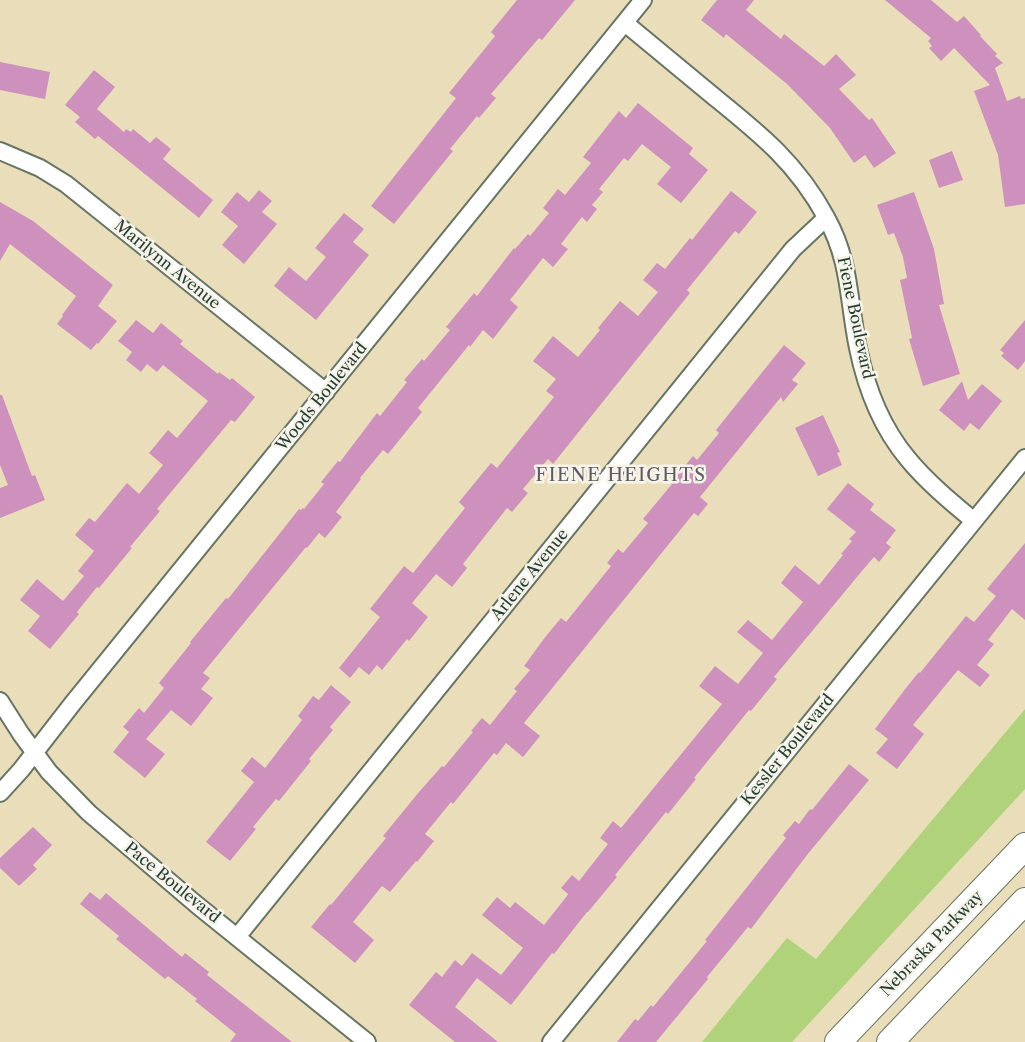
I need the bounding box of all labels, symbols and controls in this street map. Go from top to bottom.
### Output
street label: Marilynn Avenue [110,216,224,314]
street label: Fiene Boulevard [833,255,877,381]
street label: Woods Boulevard [272,339,372,455]
district label: FIENE HEIGHTS [535,465,707,487]
street label: Arlene Avenue [487,525,573,625]
street label: Kessler Boulevard [737,691,839,809]
street label: Pace Boulevard [120,839,224,927]
street label: Nebraska Parkway [877,887,987,1001]

